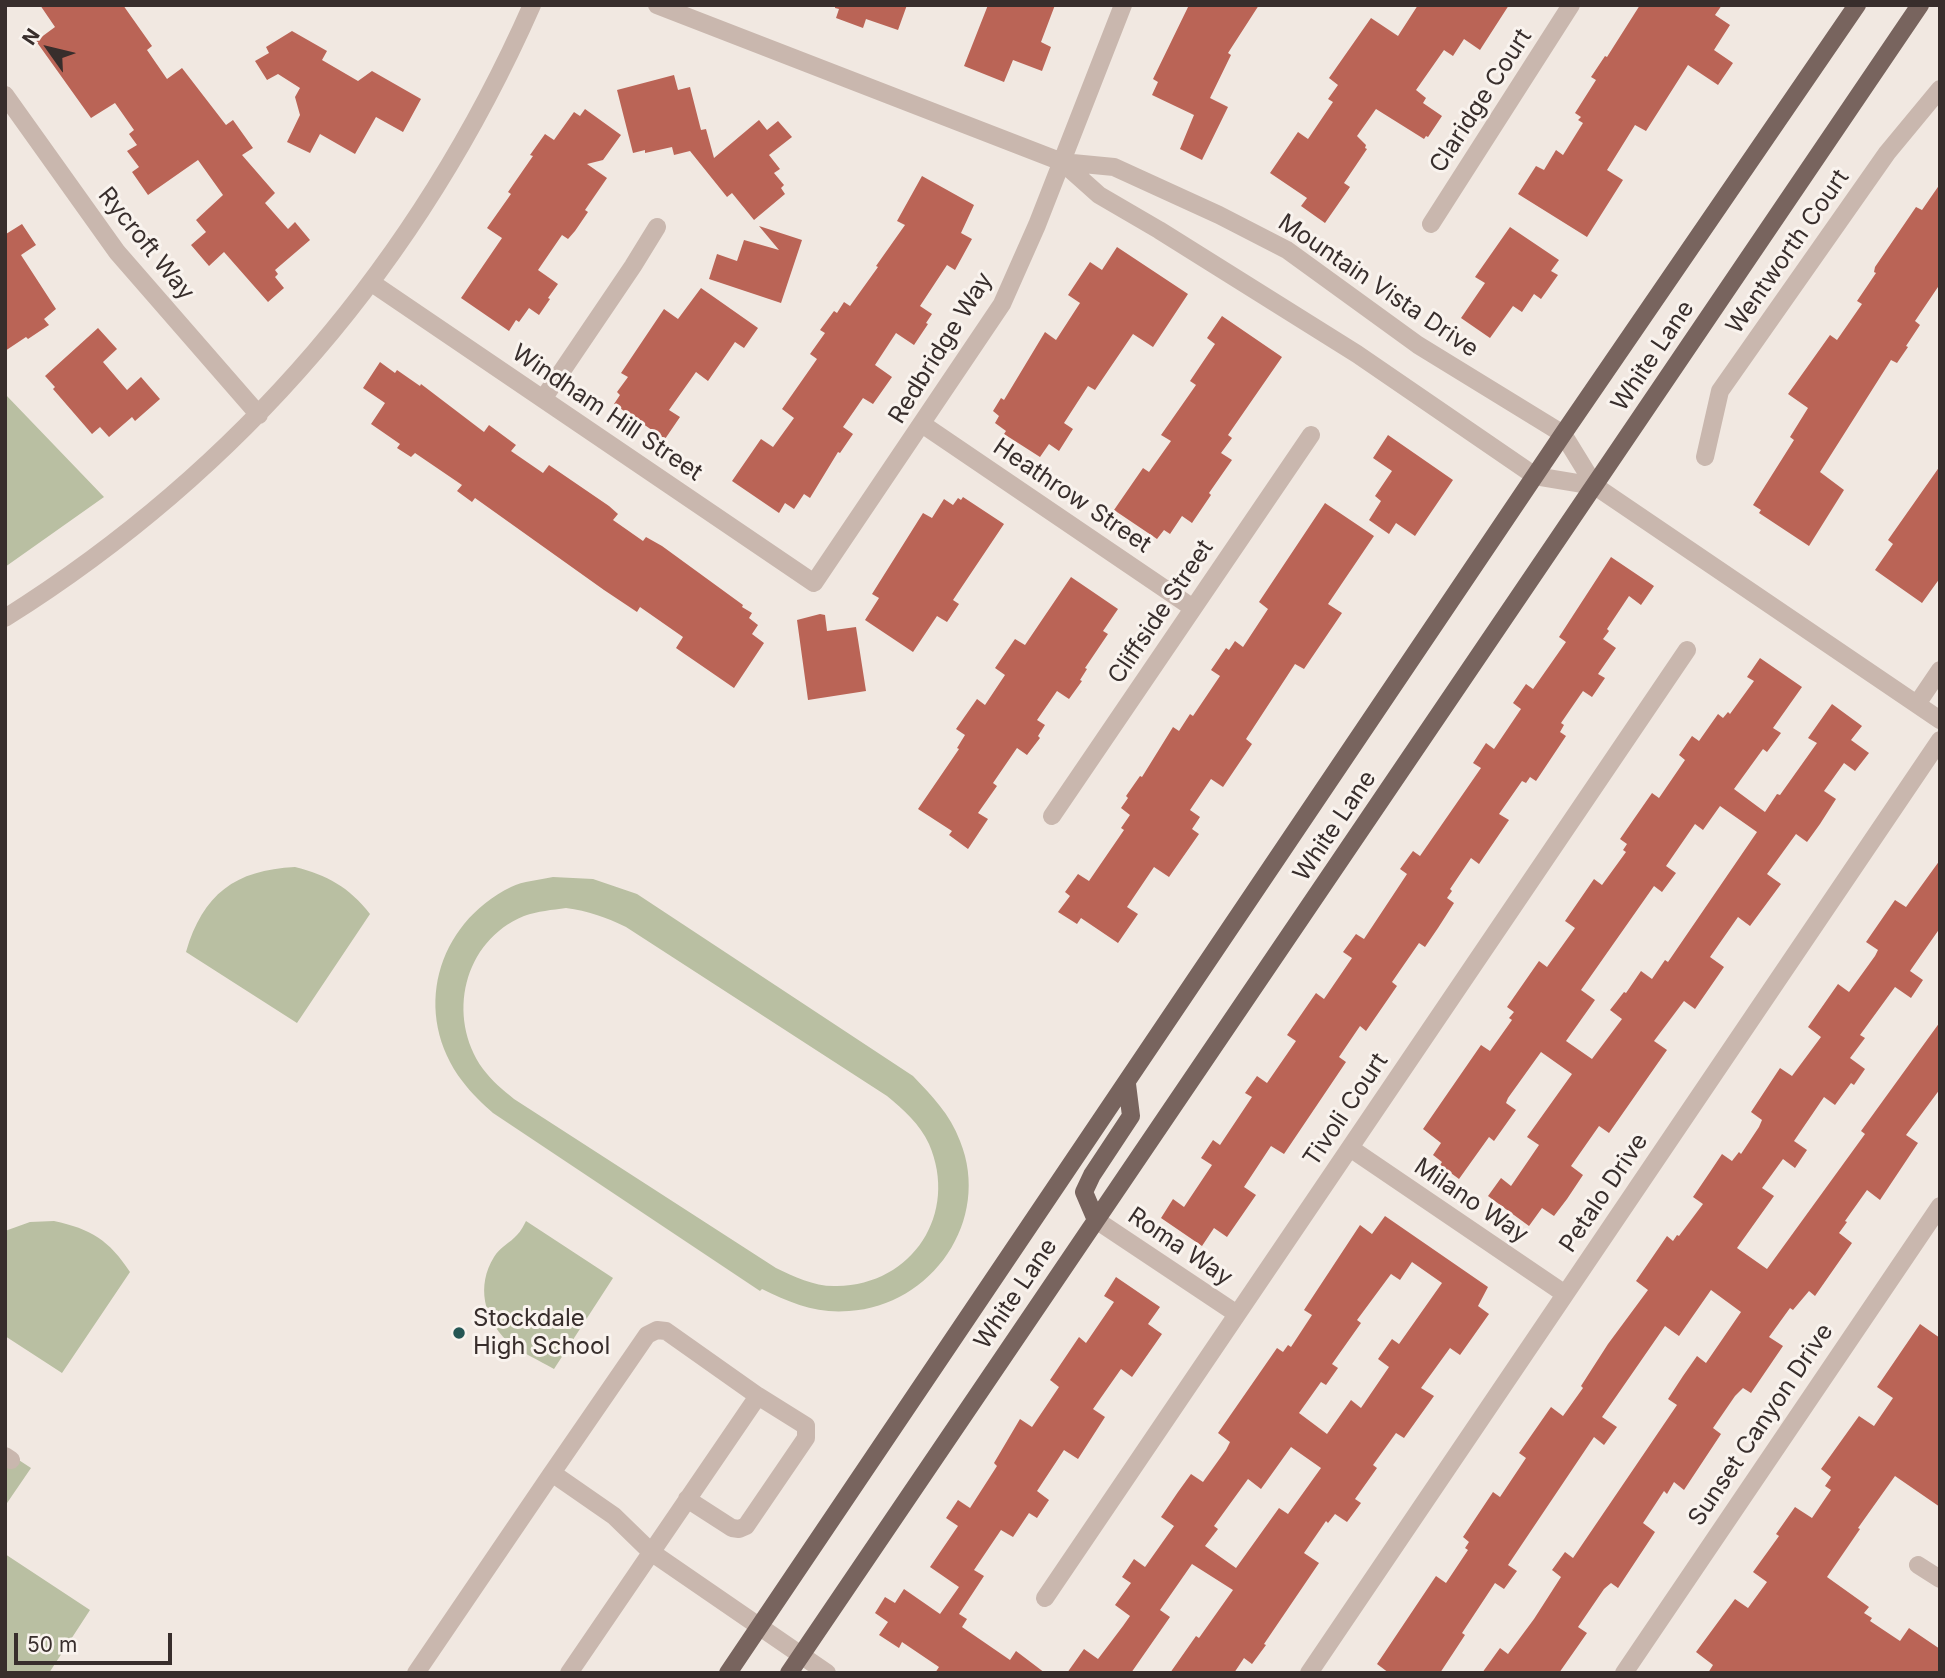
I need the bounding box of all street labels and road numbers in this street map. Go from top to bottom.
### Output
street label: Claridge Court [1424,24,1538,178]
street label: Wentworth Court [1721,164,1855,340]
street label: Rycroft Way [92,182,200,306]
street label: Mountain Vista Drive [1272,208,1484,364]
street label: Redbridge Way [883,267,999,429]
street label: White Lane [1605,295,1701,417]
street label: Windham Hill Street [506,339,708,487]
street label: Heathrow Street [988,433,1156,559]
street label: Cliffside Street [1102,535,1220,689]
street label: White Lane [1287,765,1383,887]
street label: Tivoli Court [1298,1048,1394,1172]
street label: Petalo Drive [1554,1128,1654,1258]
street label: Milano Way [1409,1152,1533,1250]
street label: Roma Way [1122,1202,1238,1292]
street label: White Lane [968,1233,1064,1355]
street label: Sunset Canyon Drive [1683,1318,1839,1532]

